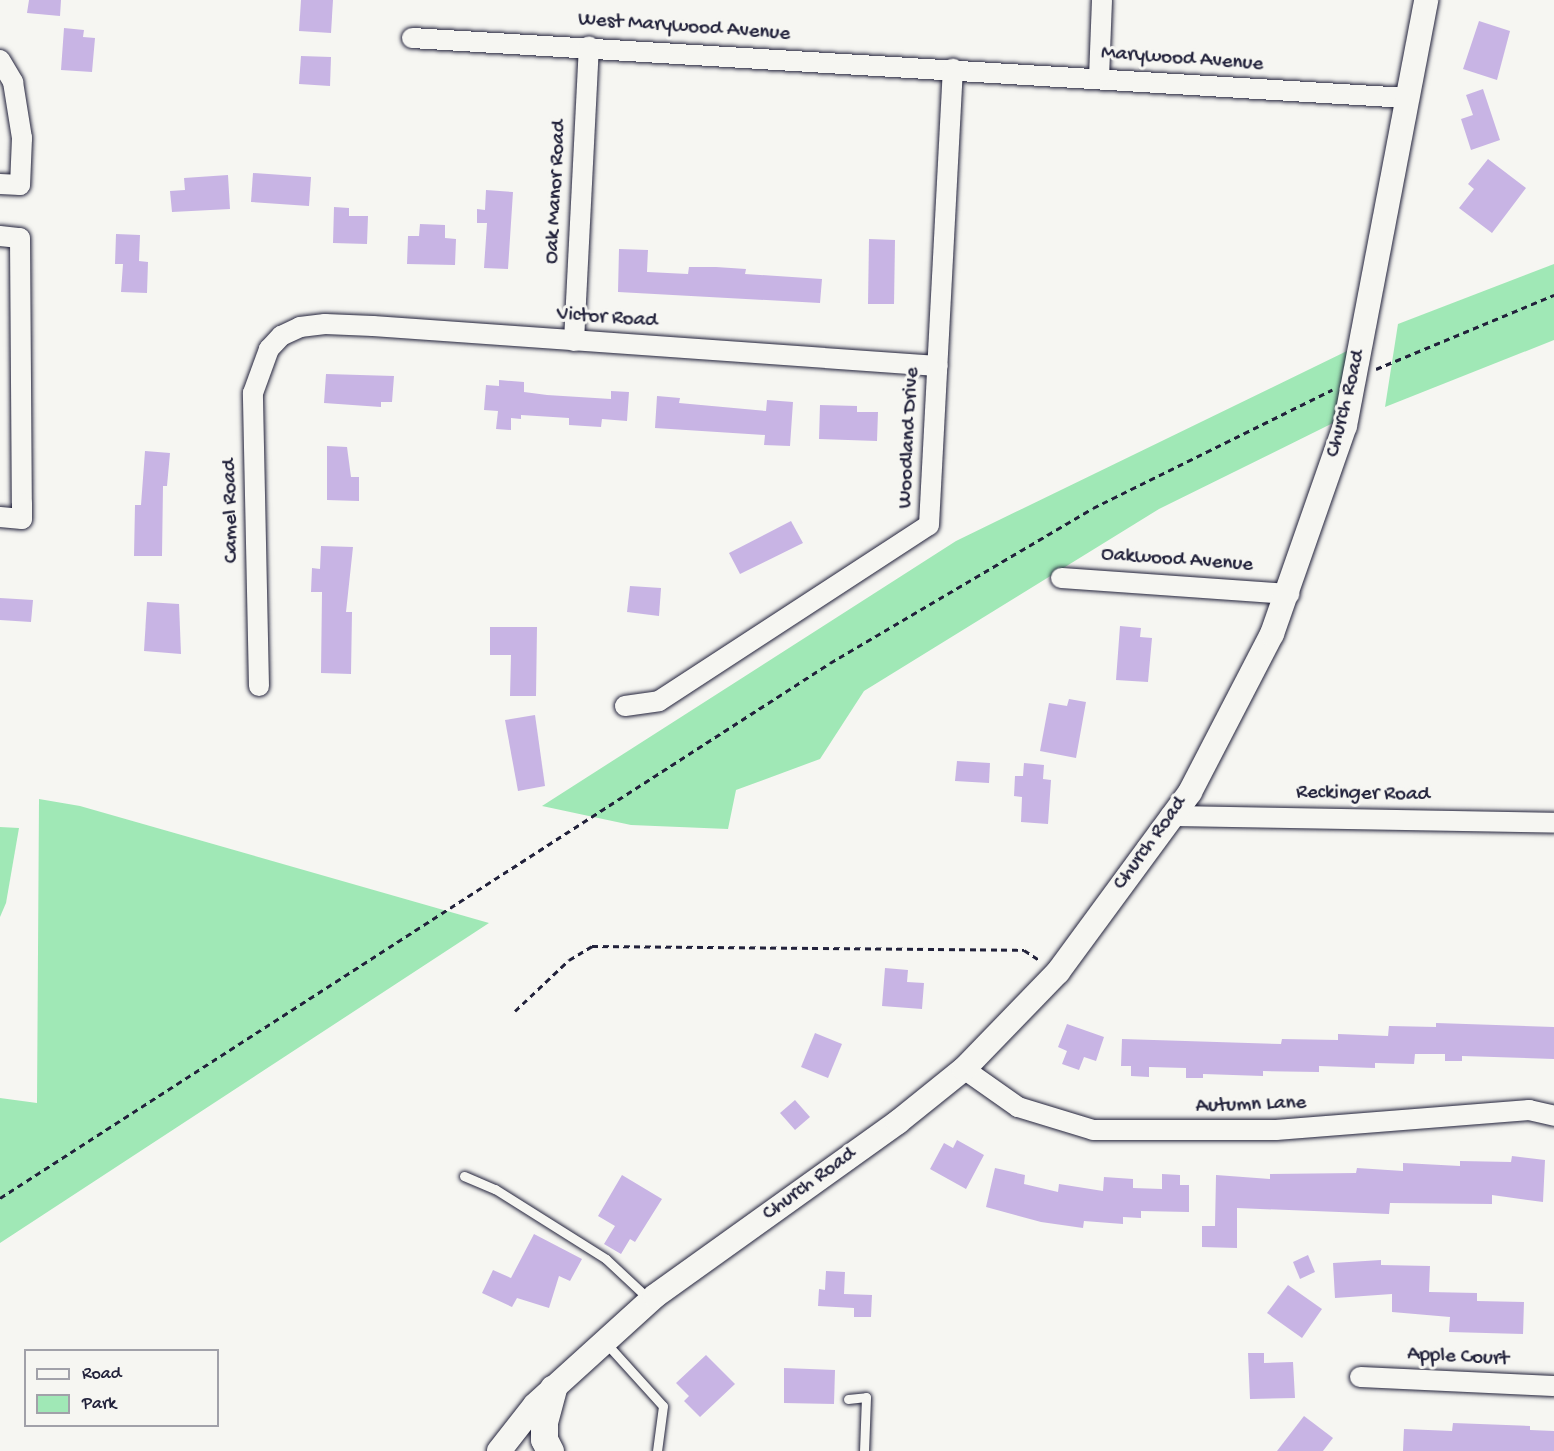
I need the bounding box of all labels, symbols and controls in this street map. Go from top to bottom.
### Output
street label: West Marywood Avenue [577,8,791,48]
street label: Marywood Avenue [1100,42,1264,78]
street label: Oak Manor Road [541,119,573,265]
street label: Victor Road [556,303,658,335]
street label: Church Road [1322,348,1372,460]
street label: Woodland Drive [894,367,926,509]
street label: Camel Road [218,459,246,563]
street label: Oakwood Avenue [1100,543,1254,579]
street label: Reckinger Road [1296,781,1430,809]
street label: Church Road [1109,792,1193,896]
street label: Autumn Lane [1195,1091,1307,1121]
street label: Church Road [758,1143,862,1227]
street label: Apple Court [1407,1343,1509,1373]
legend [24,1349,219,1427]
text: Road [82,1364,121,1385]
text: Park [82,1394,116,1415]

